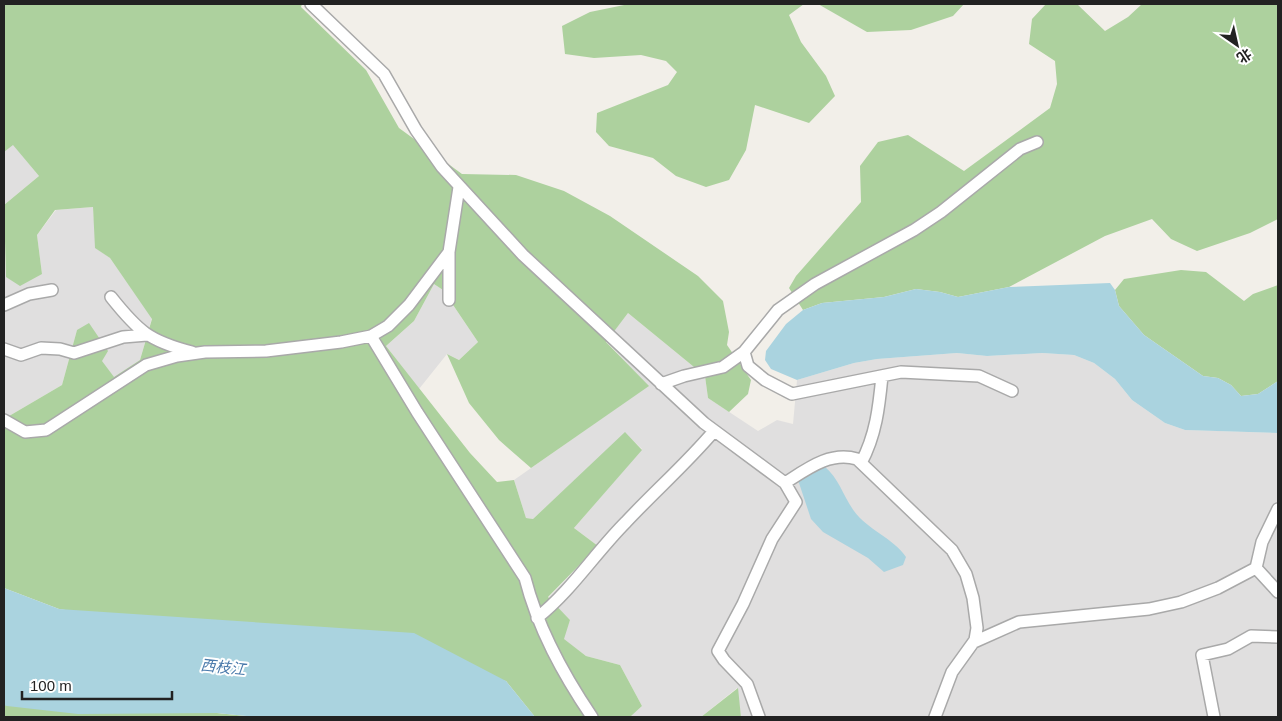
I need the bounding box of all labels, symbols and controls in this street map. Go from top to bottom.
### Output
north arrow [1212,20,1262,70]
text: 北 [1234,45,1255,66]
water label: 西枝江 [200,656,248,678]
scale bar [22,668,172,700]
text: 100 m [30,677,72,694]

